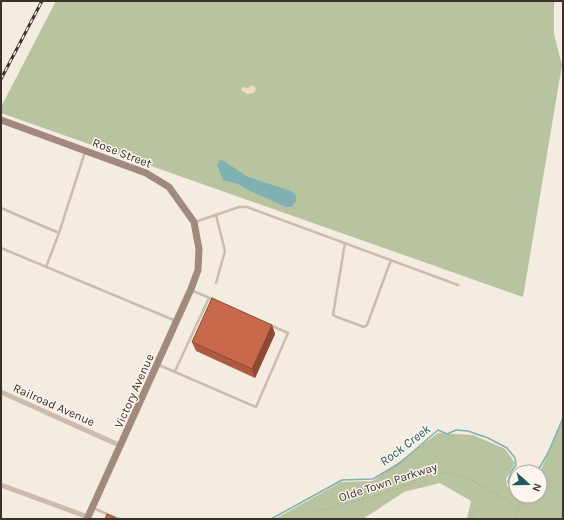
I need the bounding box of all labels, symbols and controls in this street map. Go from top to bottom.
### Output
street label: Rose Street [90,135,154,171]
street label: Victory Avenue [111,352,157,430]
street label: Railroad Avenue [11,381,97,429]
water label: Rock Creek [377,421,433,469]
street label: Olde Town Parkway [337,459,439,505]
north arrow [508,464,548,504]
text: N [529,481,544,493]

